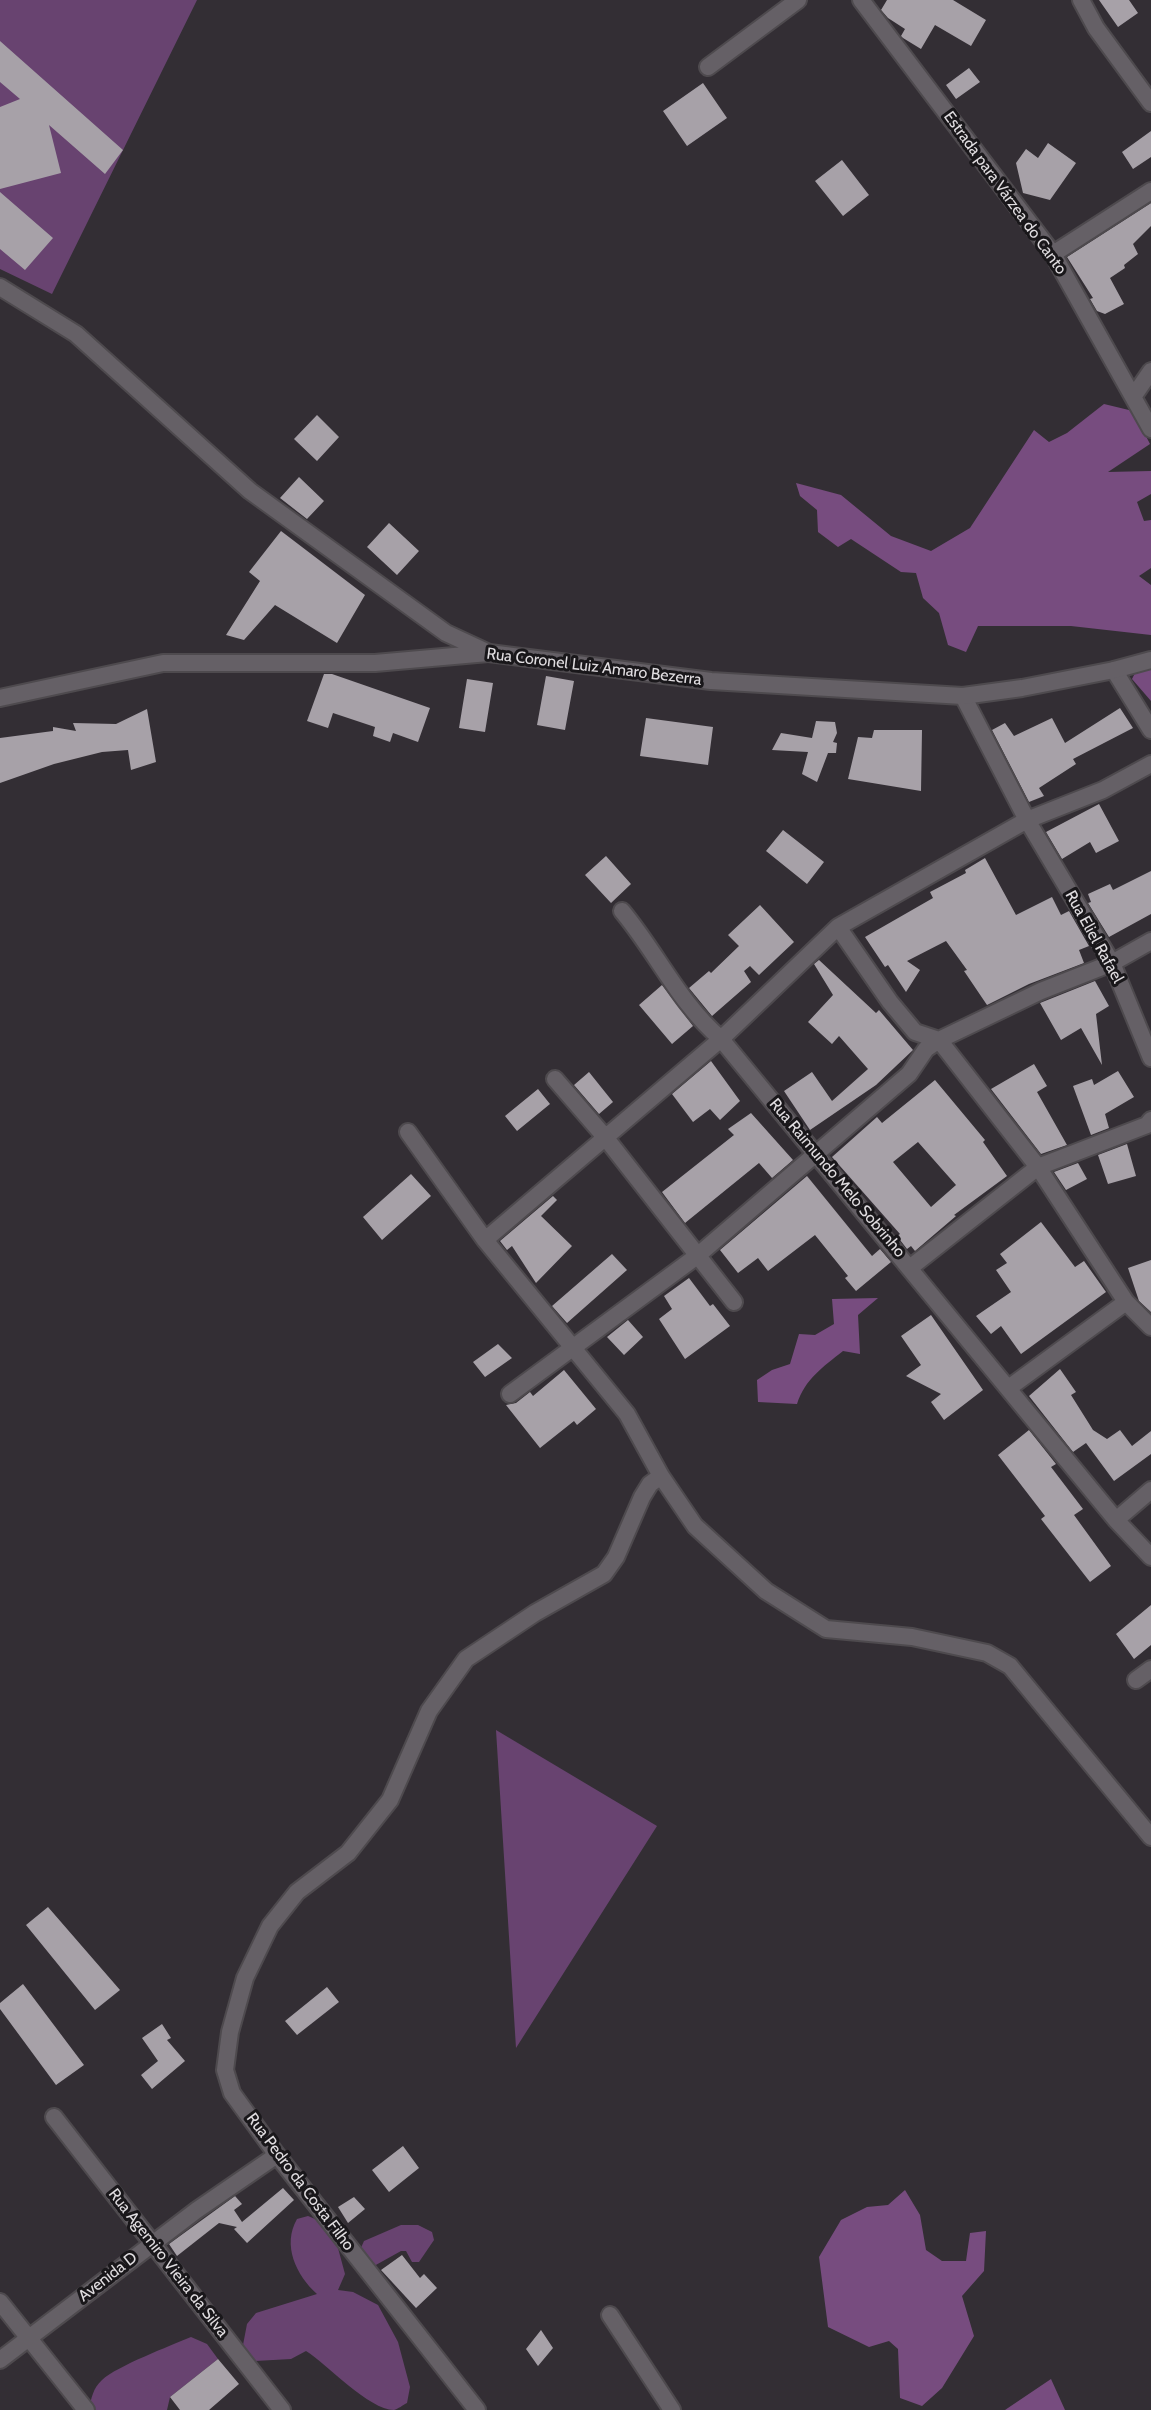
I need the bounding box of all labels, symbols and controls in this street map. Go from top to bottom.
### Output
street label: Estrada para Várzea do Canto [939,108,1071,278]
street label: Rua Coronel Luiz Amaro Bezerra [485,644,703,690]
street label: Rua Eliel Rafael [1061,887,1127,987]
street label: Rua Raimundo Melo Sobrinho [765,1095,909,1261]
street label: Rua Pedro da Costa Filho [242,2109,358,2255]
street label: Rua Agemiro Vieira da Silva [104,2185,232,2341]
street label: Avenida D [75,2248,141,2306]

